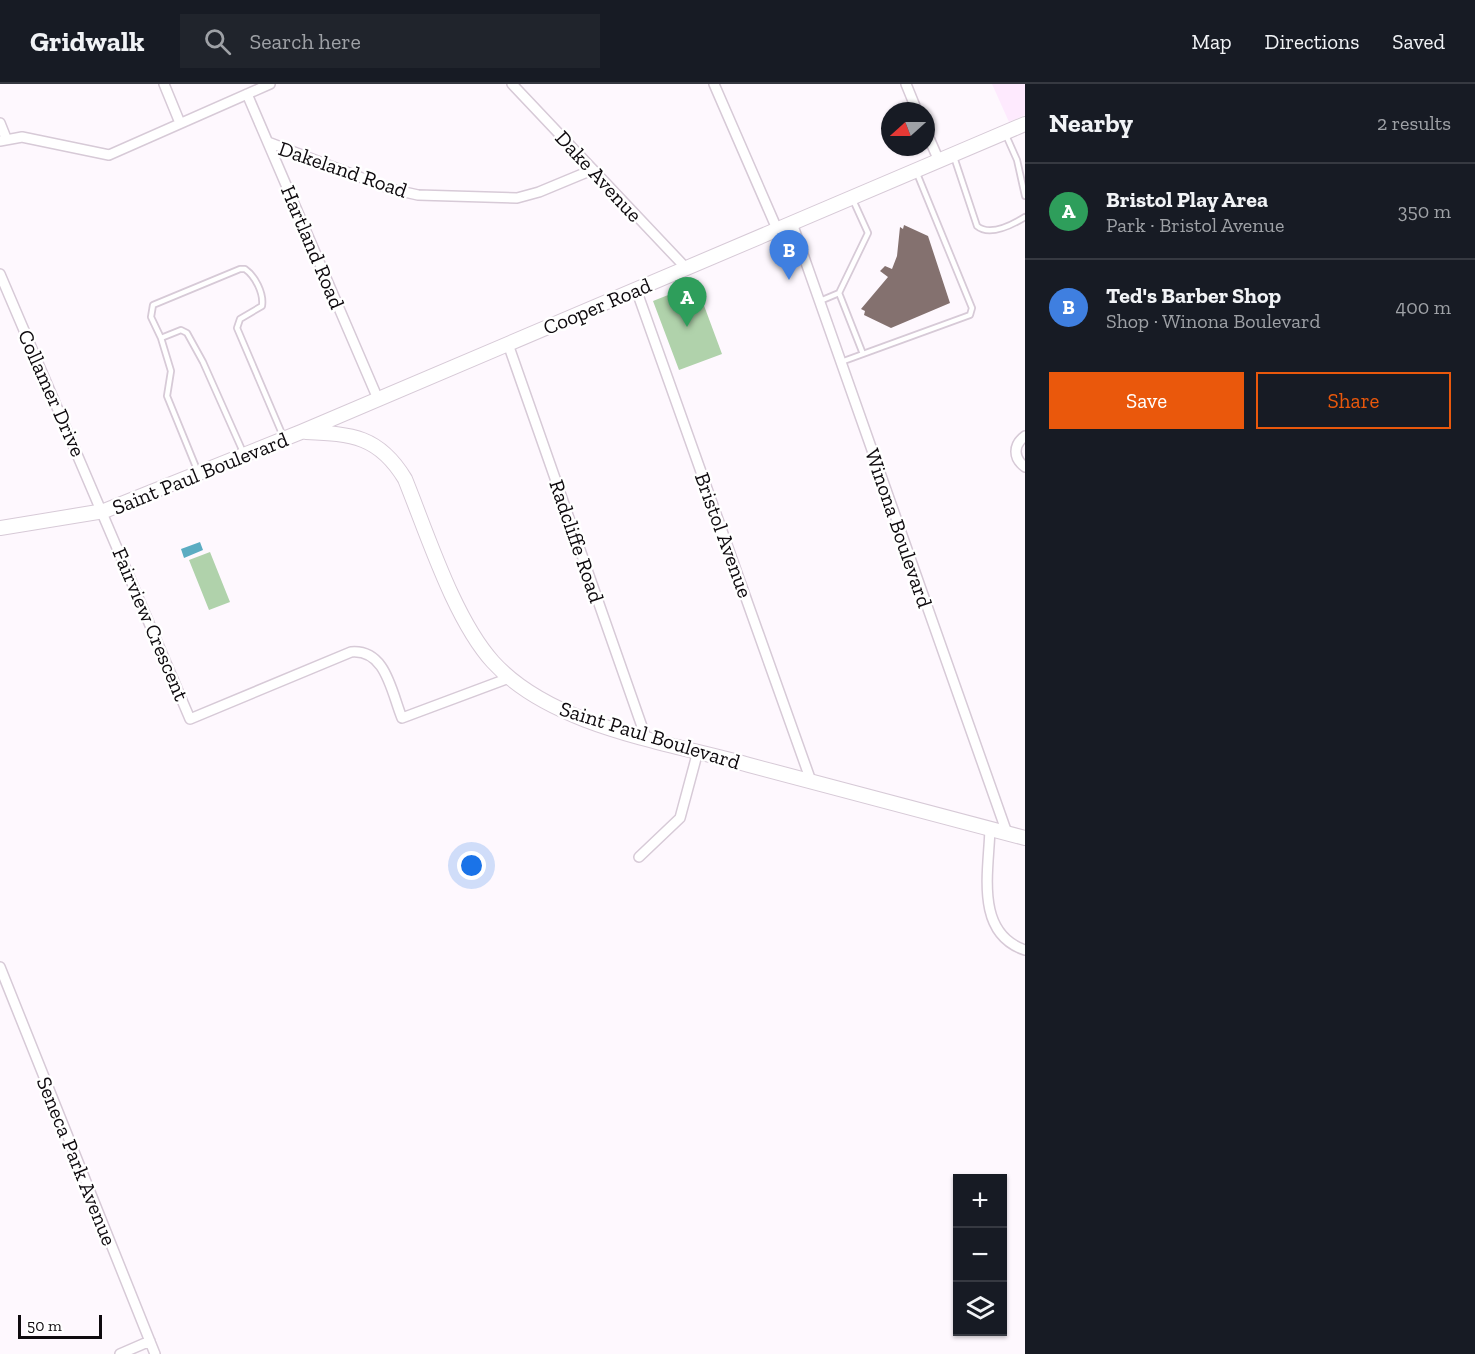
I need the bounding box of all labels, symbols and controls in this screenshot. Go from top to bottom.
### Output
search box [180,14,600,68]
text: Gridwalk [30,25,144,58]
icon: search [201,25,234,58]
text: Search here [249,28,361,55]
text: Map [1192,29,1232,54]
text: Directions [1265,29,1359,54]
text: Saved [1392,29,1445,54]
north arrow [881,102,935,156]
text: Nearby [1049,107,1133,139]
text: 2 results [1377,111,1451,135]
street label: Dake Avenue [550,125,648,227]
street label: Dakeland Road [275,135,411,203]
street label: Hartland Road [276,182,350,313]
text: Bristol Play Area [1106,186,1268,213]
text: A [1062,199,1075,223]
text: 350 m [1398,199,1451,223]
text: Park · Bristol Avenue [1106,213,1284,237]
pin: B [770,230,808,280]
street label: Cooper Road [539,272,655,340]
pin: A [668,278,706,327]
text: Ted's Barber Shop [1106,282,1281,309]
text: B [1062,295,1075,319]
text: 400 m [1395,295,1451,319]
text: Shop · Winona Boulevard [1106,309,1320,333]
street label: Collamer Drive [13,326,91,460]
button: Save [1049,372,1244,429]
button: Share [1256,372,1451,429]
street label: Saint Paul Boulevard [108,426,292,520]
street label: Winona Boulevard [860,445,938,611]
street label: Bristol Avenue [690,469,758,601]
street label: Radcliffe Road [544,476,610,606]
street label: Fairview Crescent [107,544,195,704]
street label: Saint Paul Boulevard [557,696,744,775]
your location [457,851,486,880]
street label: Seneca Park Avenue [32,1073,122,1249]
map controls [953,1174,1007,1336]
button: + [953,1174,1007,1228]
button: − [953,1228,1007,1282]
button: layers [953,1282,1007,1336]
scale bar [18,1312,102,1340]
text: 50 m [27,1316,62,1335]

